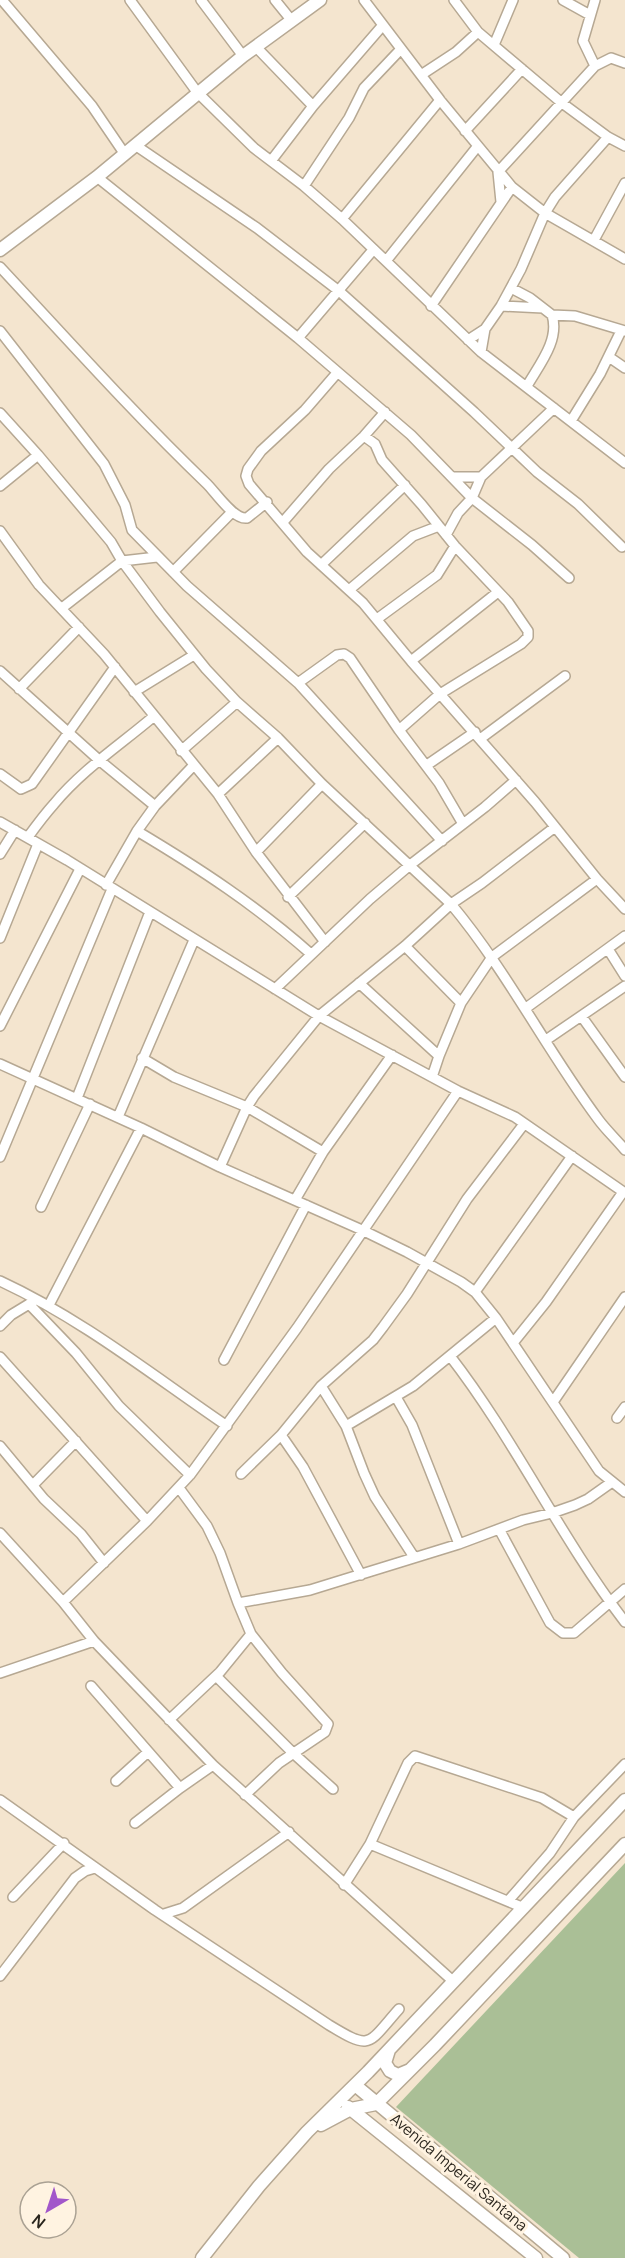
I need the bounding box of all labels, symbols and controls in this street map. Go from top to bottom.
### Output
street label: Avenida Imperial Santana [386,2108,532,2236]
north arrow [18,2180,78,2240]
text: N [27,2209,50,2234]

